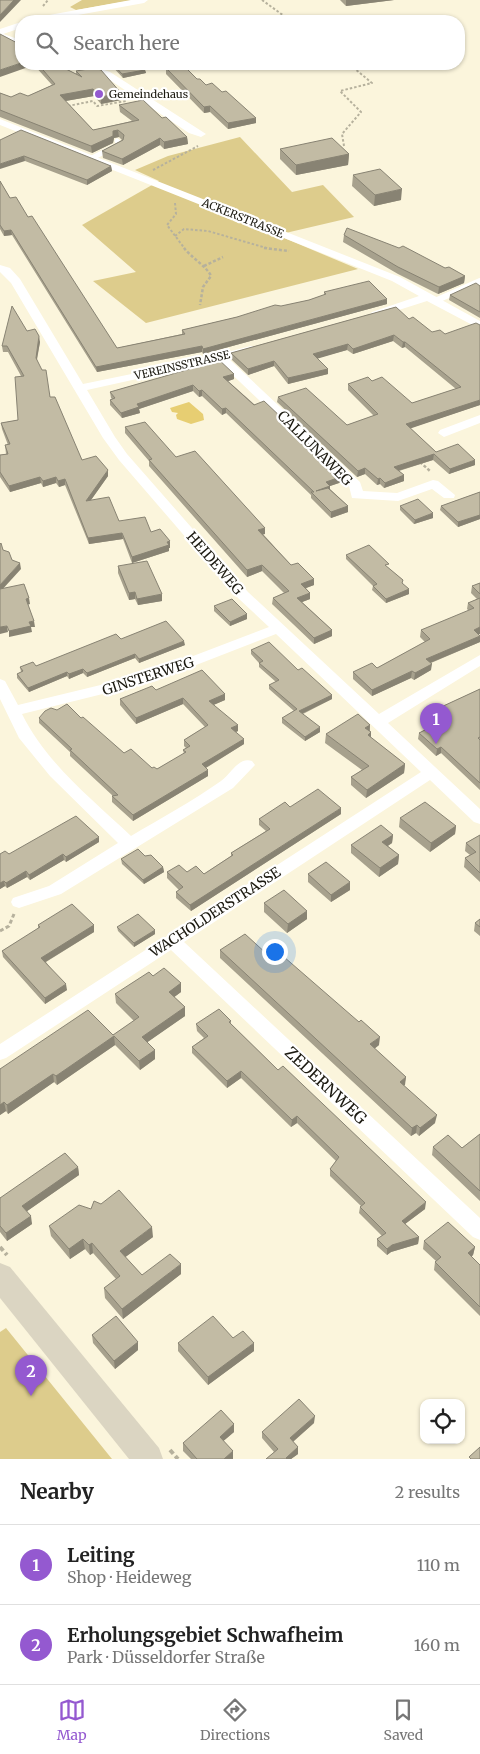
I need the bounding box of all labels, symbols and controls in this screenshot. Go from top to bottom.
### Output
search box [15,15,465,70]
icon: search [33,29,61,57]
text: Search here [73,31,180,55]
place label: Gemeindehaus [109,87,188,101]
marker: Gemeindehaus [93,88,105,100]
street label: ACKERSTRASSE [199,195,286,241]
street label: VEREINSSTRASSE [132,347,231,383]
street label: CALLUNAWEG [274,407,356,489]
street label: HEIDEWEG [183,528,247,598]
street label: GINSTERWEG [100,653,196,699]
pin: 1 [420,703,452,744]
street label: WACHOLDERSTRASSE [145,863,284,962]
your location [262,939,288,965]
street label: ZEDERNWEG [281,1042,371,1128]
pin: 2 [15,1355,47,1396]
map controls [420,1399,465,1444]
button: locate [420,1399,465,1444]
text: Nearby [20,1478,94,1505]
text: 2 results [395,1482,460,1502]
text: Leiting [67,1543,135,1567]
text: 1 [32,1555,40,1575]
text: 110 m [417,1555,460,1575]
text: Shop · Heideweg [67,1567,191,1587]
text: Erholungsgebiet Schwafheim [67,1623,343,1647]
text: 2 [31,1635,41,1655]
text: 160 m [414,1635,460,1655]
text: Park · Düsseldorfer Straße [67,1647,265,1667]
tab: Map [57,1696,87,1744]
tab: Directions [200,1696,270,1744]
tab: Saved [384,1696,423,1744]

